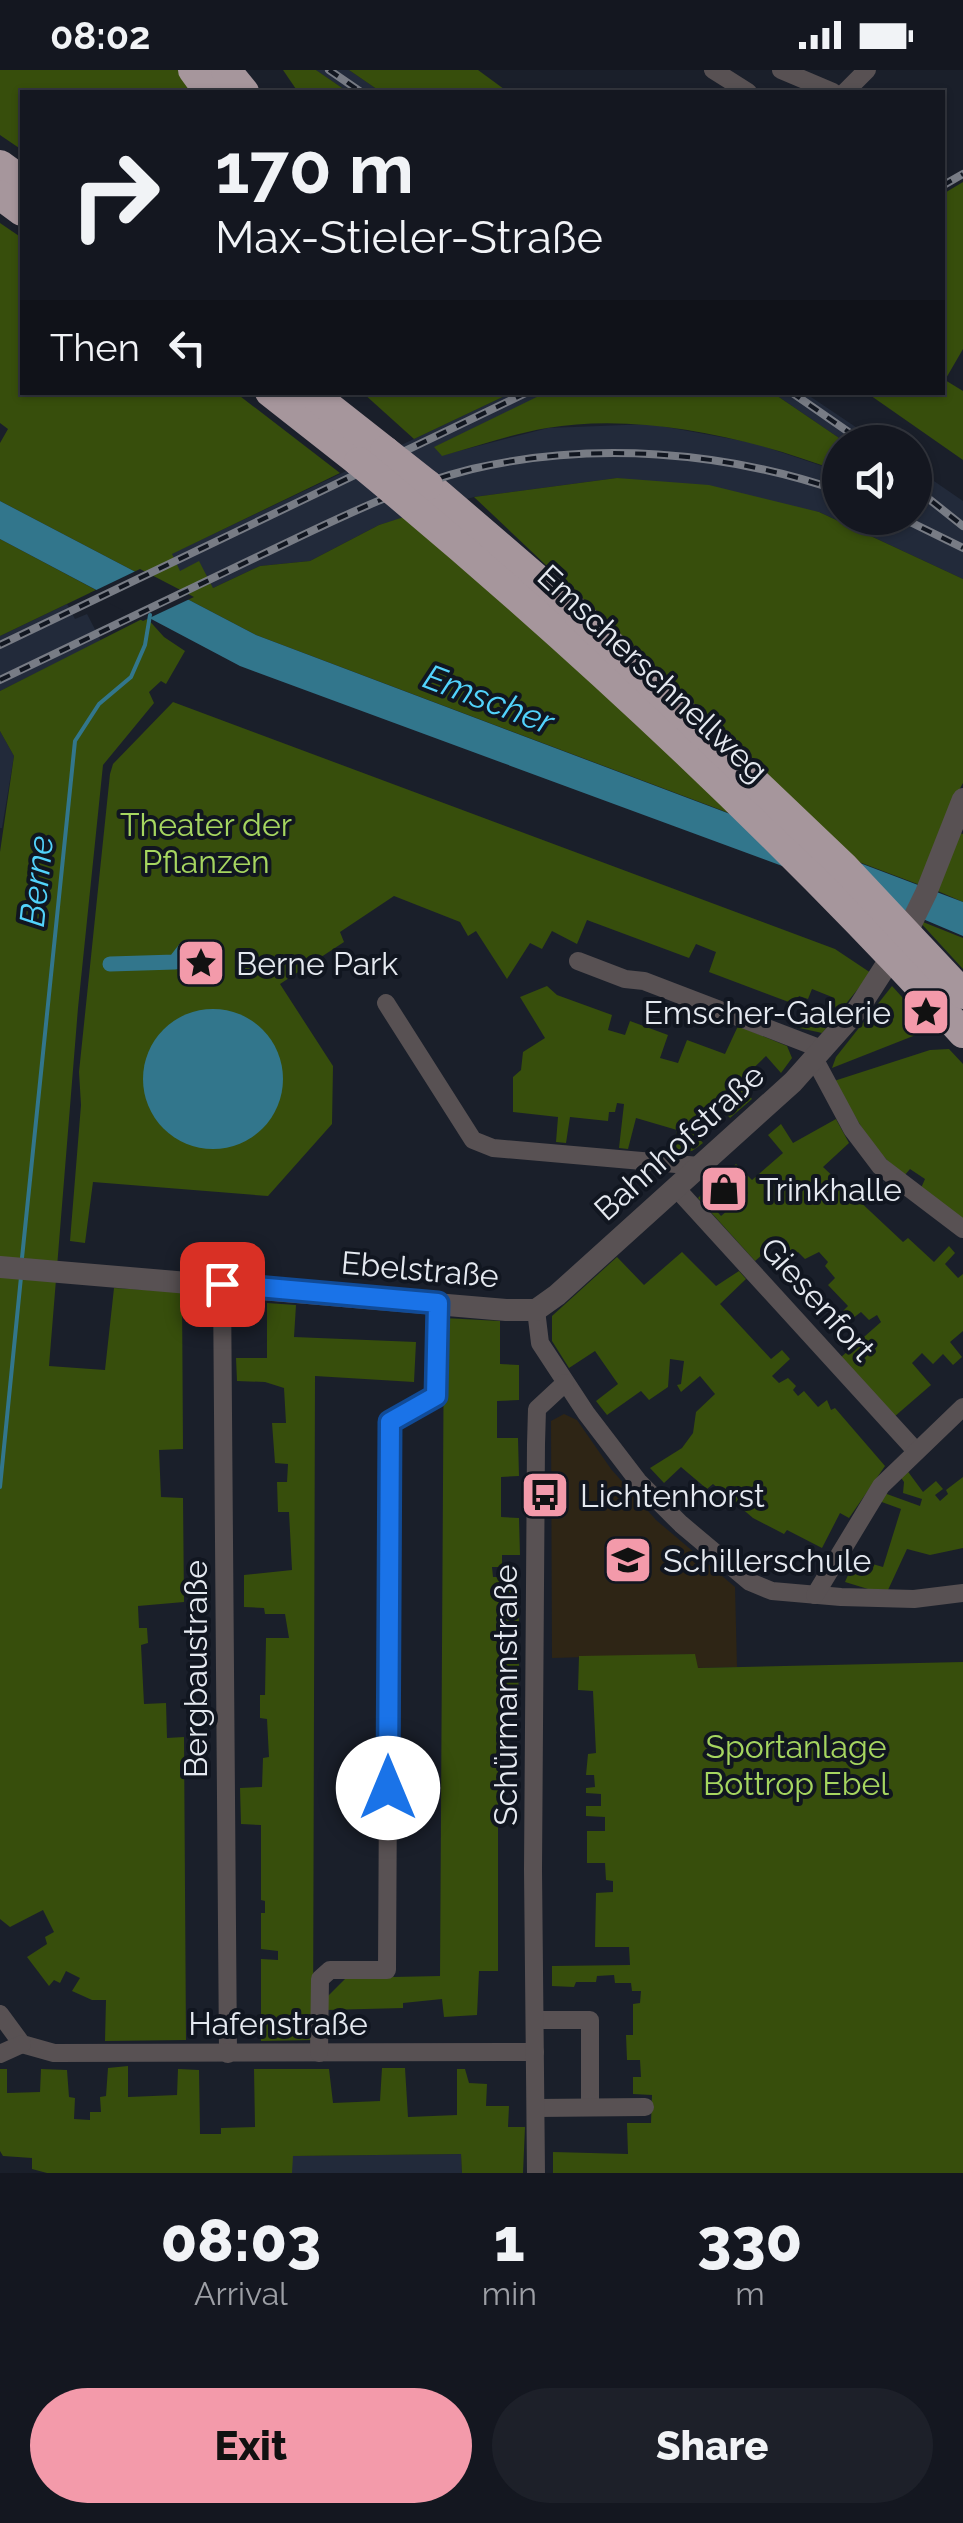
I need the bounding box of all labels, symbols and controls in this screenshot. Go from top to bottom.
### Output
text: 08:02 [50,13,150,58]
text: 170 m [215,127,414,209]
icon: right [50,130,180,260]
text: Max-Stieler-Straße [215,211,603,264]
icon: left [160,320,215,375]
text: Then [50,325,140,370]
map controls [822,425,932,535]
button: sound [822,425,932,535]
street label: Emscherschnellweg [531,557,775,789]
water label: Emscher [418,655,561,743]
park label: Theater der Pflanzen [120,806,292,880]
water label: Berne [11,833,61,929]
place icon: Berne Park [175,937,227,989]
place label: Berne Park [236,945,398,982]
place icon: Emscher-Galerie [900,986,952,1038]
place label: Emscher-Galerie [643,994,891,1031]
street label: Bahnhofstraße [587,1056,771,1228]
shop icon: Trinkhalle [698,1163,750,1215]
place label: Trinkhalle [759,1171,902,1208]
street label: Giesenfort [753,1230,883,1368]
pin [180,1242,265,1327]
street label: Ebelstraße [340,1244,500,1294]
icon: arrive [195,1257,250,1312]
bus stop icon: Lichtenhorst [519,1469,571,1521]
place label: Lichtenhorst [580,1477,765,1514]
school or university icon: Schillerschule [602,1534,654,1586]
place label: Schillerschule [663,1542,871,1579]
street label: Bergbaustraße [177,1560,214,1778]
street label: Schürmannstraße [487,1564,524,1826]
park label: Sportanlage Bottrop Ebel [703,1728,889,1802]
position arrow [336,1736,440,1840]
street label: Hafenstraße [188,2005,368,2042]
text: 08:03 [161,2205,321,2275]
text: 1 [494,2205,525,2275]
text: 330 [697,2205,802,2275]
text: Arrival [194,2275,288,2312]
text: min [482,2275,537,2312]
text: m [735,2275,765,2312]
button: Exit [30,2388,472,2503]
button: Share [492,2388,933,2503]

